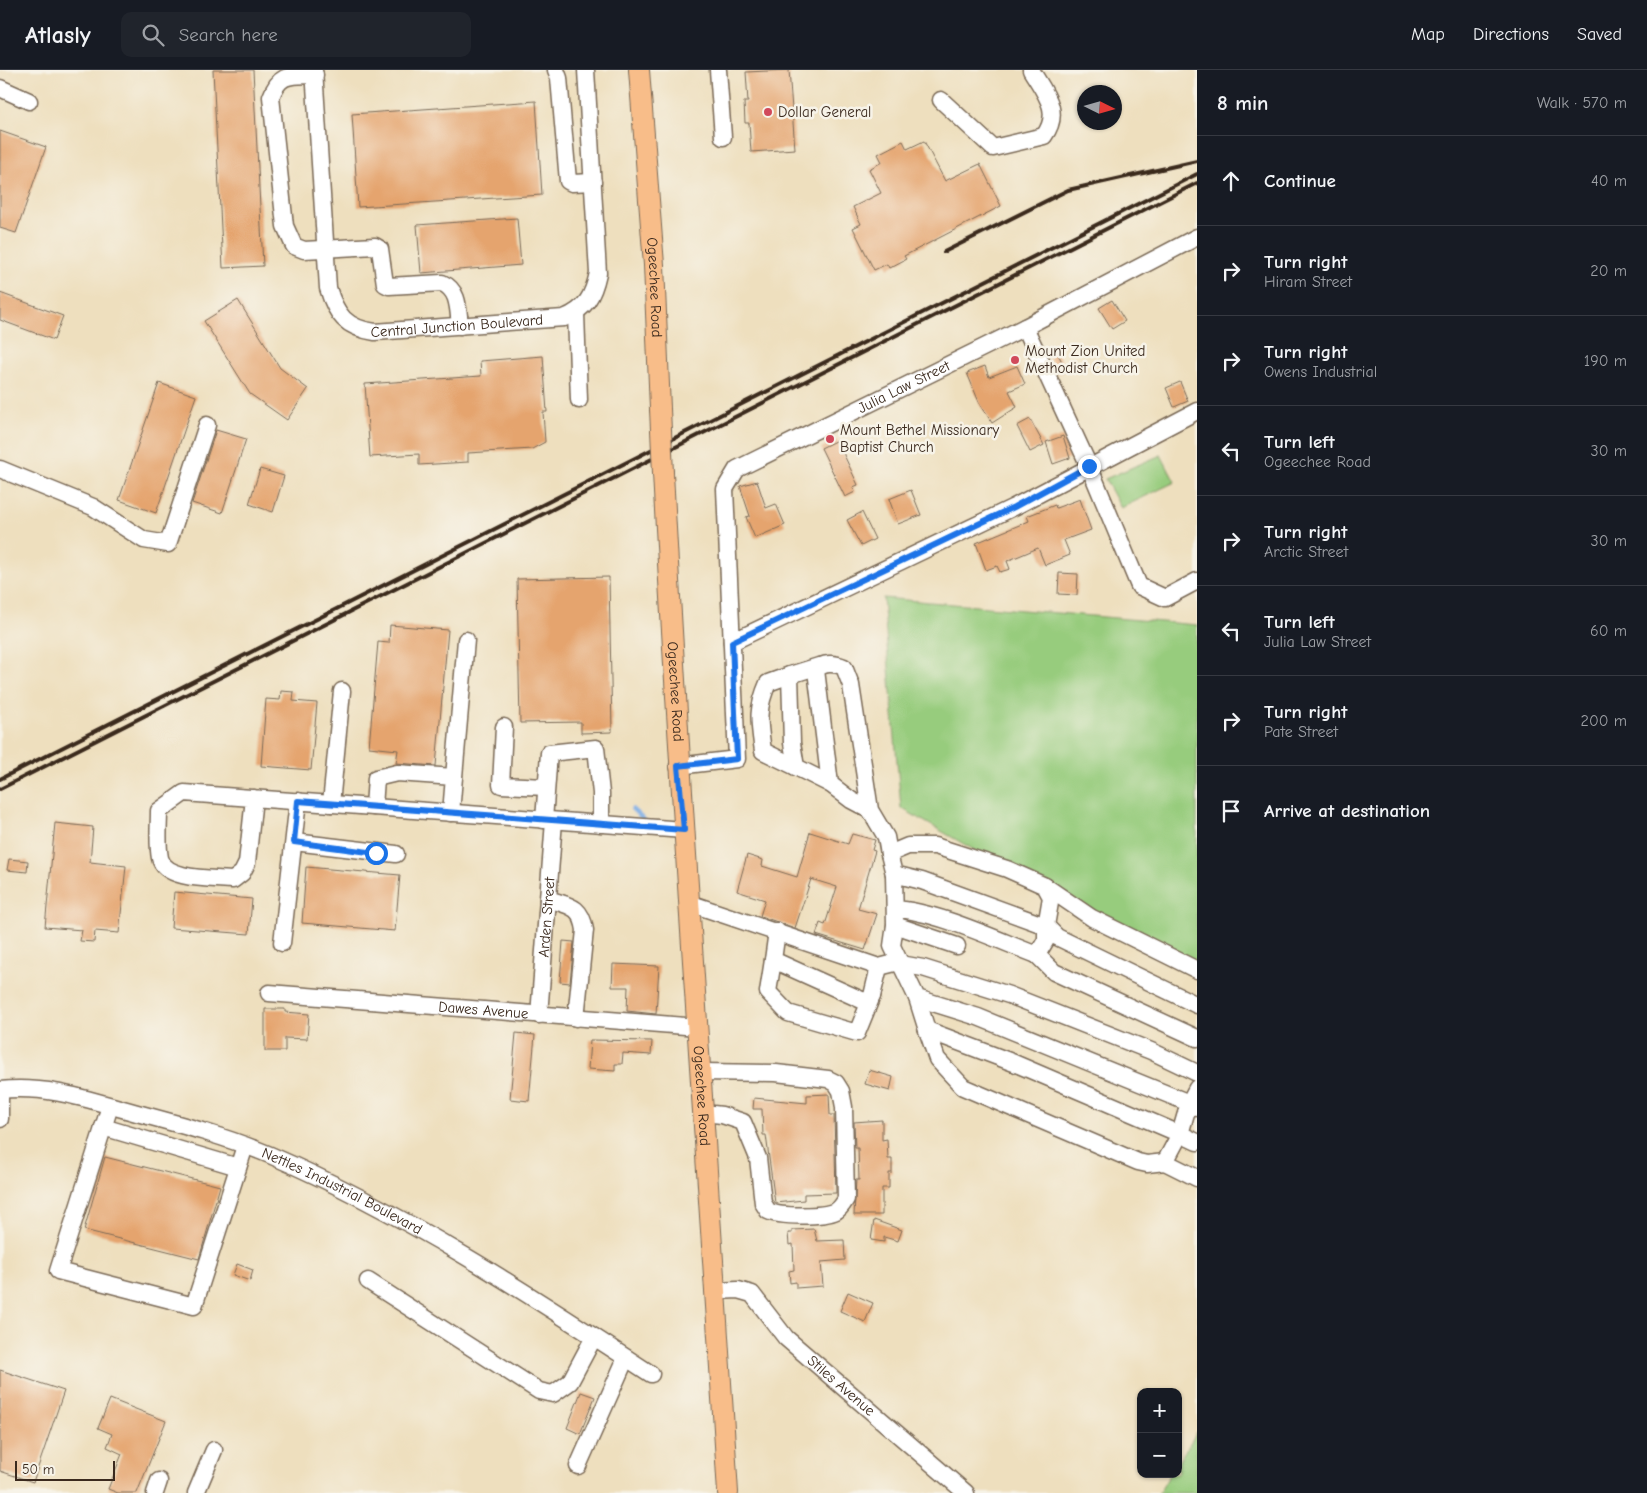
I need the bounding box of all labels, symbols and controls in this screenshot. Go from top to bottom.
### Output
search box [121,12,471,57]
text: Atlasly [25,21,91,49]
icon: search [139,21,167,49]
text: Search here [179,24,278,46]
text: Map [1411,24,1445,45]
text: Directions [1473,24,1549,45]
text: Saved [1577,24,1622,45]
north arrow [1077,85,1122,130]
text: 8 min [1217,91,1268,115]
text: Walk · 570 m [1537,94,1627,112]
place label: Dollar General [778,103,871,121]
marker: Dollar General [762,106,774,118]
icon: ahead [1217,167,1245,195]
text: Continue [1264,170,1336,192]
text: 40 m [1591,172,1627,190]
street label: Ogeechee Road [643,237,666,338]
text: Turn right [1264,251,1348,273]
icon: right [1217,257,1245,285]
text: 20 m [1590,262,1627,280]
text: Hiram Street [1264,273,1352,291]
street label: Central Junction Boulevard [370,311,544,341]
text: Turn right [1264,341,1348,363]
place label: Mount Zion United Methodist Church [1025,342,1146,377]
icon: right [1217,347,1245,375]
text: 190 m [1584,352,1627,370]
marker: Mount Zion United Methodist Church [1009,354,1021,366]
street label: Julia Law Street [855,356,954,417]
text: Owens Industrial [1264,363,1377,381]
place label: Mount Bethel Missionary Baptist Church [840,421,1000,456]
text: Turn left [1264,431,1335,453]
marker: Mount Bethel Missionary Baptist Church [824,433,836,445]
icon: left [1217,437,1245,465]
text: 30 m [1591,442,1627,460]
text: Ogeechee Road [1264,453,1371,471]
route end [1078,455,1101,478]
text: Turn right [1264,521,1348,543]
icon: right [1217,527,1245,555]
text: 30 m [1591,532,1627,550]
text: Arctic Street [1264,543,1348,561]
text: Turn left [1264,611,1335,633]
icon: left [1217,617,1245,645]
text: 60 m [1590,622,1627,640]
text: Julia Law Street [1264,633,1371,651]
street label: Ogeechee Road [664,641,688,742]
text: Turn right [1264,701,1348,723]
icon: right [1217,707,1245,735]
text: 200 m [1581,712,1627,730]
text: Pate Street [1264,723,1338,741]
icon: arrive [1217,797,1245,825]
text: Arrive at destination [1264,800,1430,822]
route start [365,842,388,865]
street label: Arden Street [534,876,559,958]
street label: Dawes Avenue [438,997,530,1023]
street label: Ogeechee Road [690,1045,714,1146]
street label: Nettles Industrial Boulevard [259,1144,425,1238]
street label: Stiles Avenue [804,1351,879,1420]
map controls [1137,1388,1182,1478]
button: + [1137,1388,1182,1433]
button: − [1137,1433,1182,1478]
scale bar [15,1458,115,1481]
text: 50 m [22,1461,54,1478]

